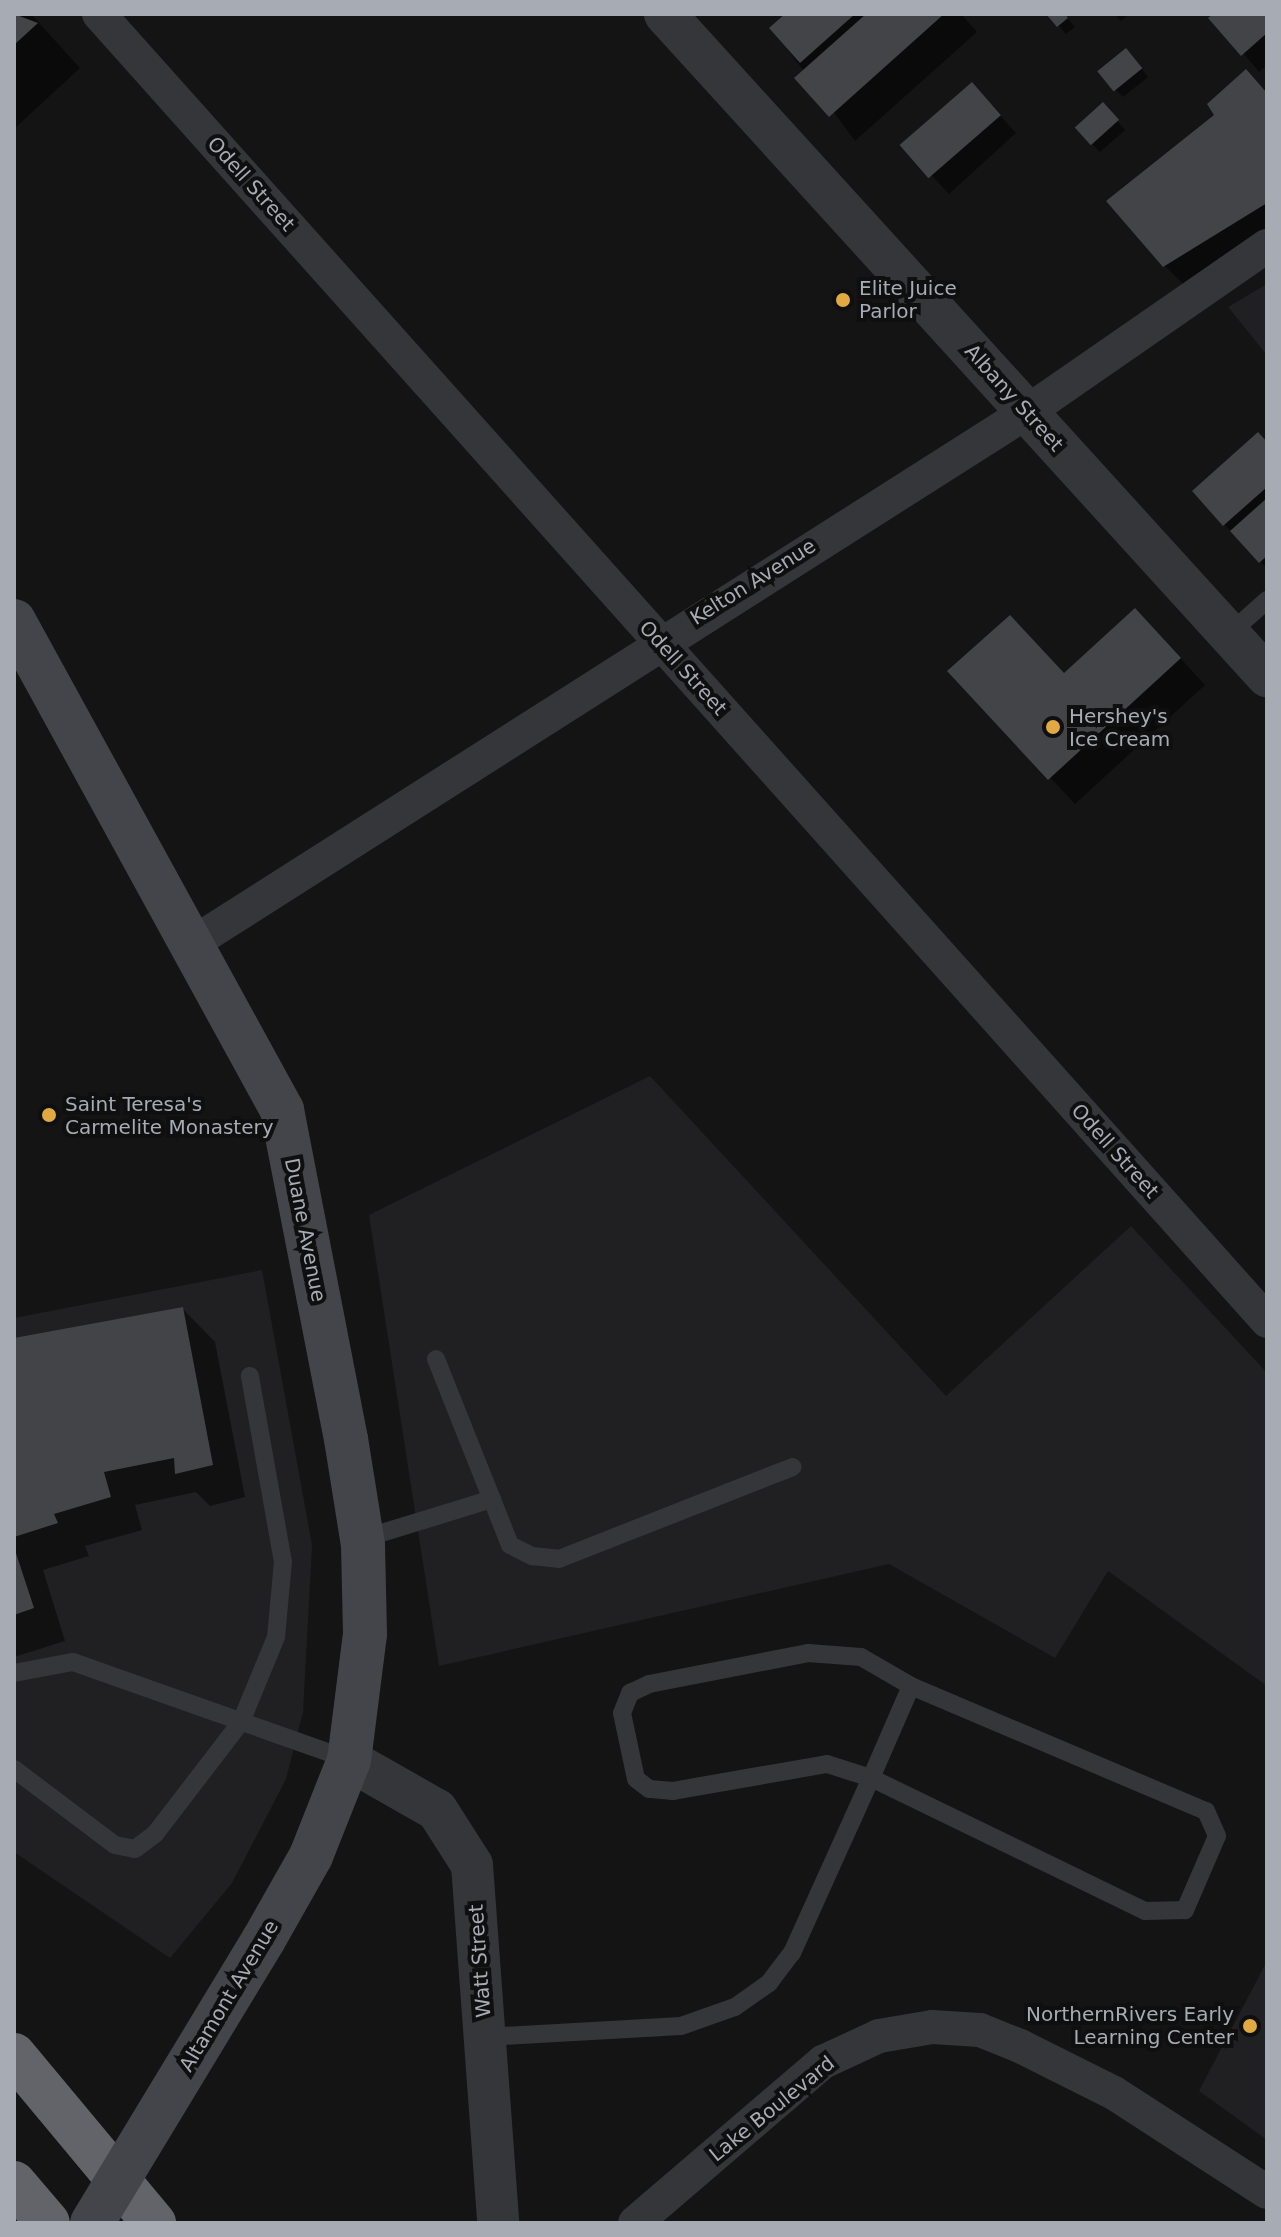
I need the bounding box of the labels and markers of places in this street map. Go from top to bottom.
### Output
place label: Elite Juice Parlor [859,276,957,323]
marker: Elite Juice Parlor [834,291,852,309]
place label: Hershey's Ice Cream [1069,704,1170,751]
marker: Hershey's Ice Cream [1044,718,1062,736]
place label: Saint Teresa's Carmelite Monastery [65,1092,274,1139]
marker: Saint Teresa's Carmelite Monastery [40,1106,58,1124]
place label: NorthernRivers Early Learning Center [1026,2002,1234,2049]
marker: NorthernRivers Early Learning Center [1241,2017,1259,2035]

